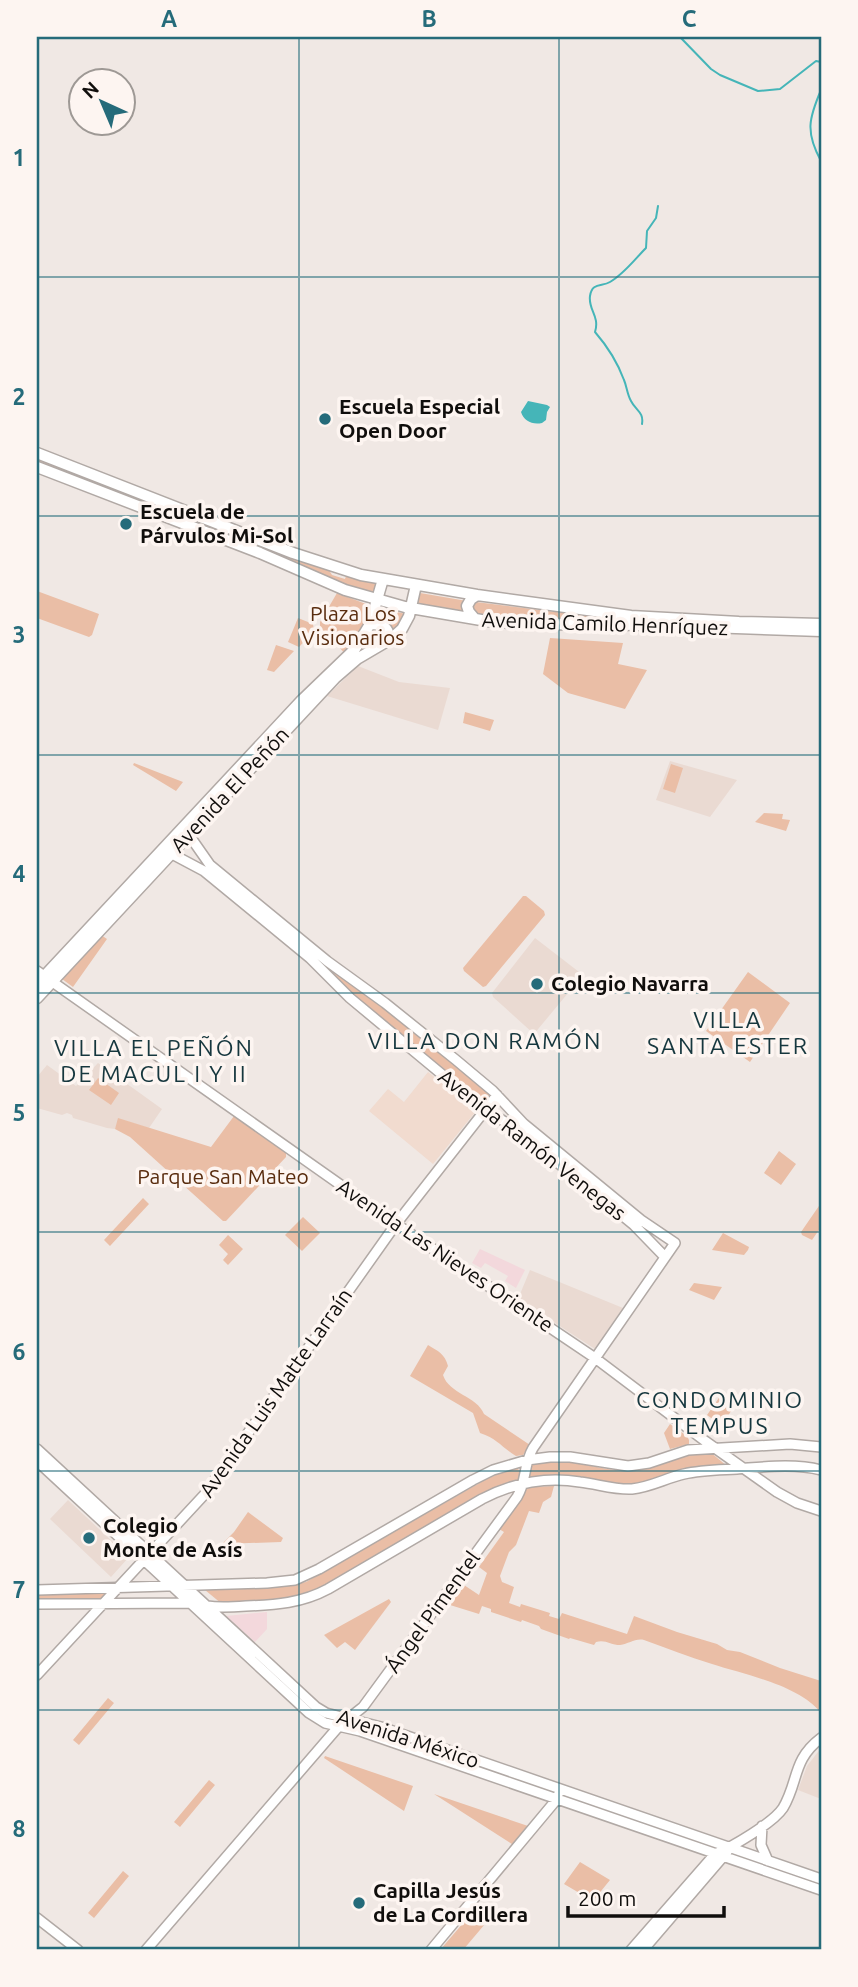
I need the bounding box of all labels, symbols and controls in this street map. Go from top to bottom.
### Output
text: A [161,6,177,31]
text: B [421,6,437,31]
text: C [682,6,697,31]
north arrow [66,66,136,136]
text: N [77,77,103,103]
text: 1 [13,145,25,170]
text: 2 [13,384,25,409]
place label: Escuela Especial Open Door [339,394,500,442]
marker: Escuela Especial Open Door [317,411,333,427]
place label: Escuela de Párvulos Mi-Sol [140,499,293,547]
marker: Escuela de Párvulos Mi-Sol [118,516,134,532]
park label: Plaza Los Visionarios [302,601,404,649]
street label: Avenida Camilo Henríquez [481,607,729,639]
text: 3 [13,622,25,647]
street label: Avenida El Peñón [165,722,293,857]
text: 4 [13,861,26,886]
place label: Colegio Navarra [551,971,709,995]
marker: Colegio Navarra [529,976,545,992]
district label: VILLA SANTA ESTER [647,1007,809,1058]
district label: VILLA DON RAMÓN [368,1027,602,1053]
district label: VILLA EL PEÑÓN DE MACUL I Y II [54,1034,254,1086]
street label: Avenida Ramón Venegas [434,1064,631,1225]
text: 5 [13,1100,25,1125]
park label: Parque San Mateo [137,1164,309,1188]
street label: Avenida Las Nieves Oriente [333,1174,558,1337]
street label: Avenida Luis Matte Larraín [194,1284,356,1501]
text: 6 [13,1339,26,1364]
district label: CONDOMINIO TEMPUS [636,1387,804,1438]
place label: Colegio Monte de Asís [103,1513,243,1561]
marker: Colegio Monte de Asís [81,1530,97,1546]
street label: Ángel Pimentel [380,1546,484,1677]
text: 7 [13,1577,25,1602]
street label: Avenida México [334,1704,482,1772]
text: 8 [13,1816,25,1841]
scale bar [568,1875,723,1919]
place label: Capilla Jesús de La Cordillera [373,1878,528,1926]
text: 200 m [578,1886,636,1910]
marker: Capilla Jesús de La Cordillera [351,1895,367,1911]

